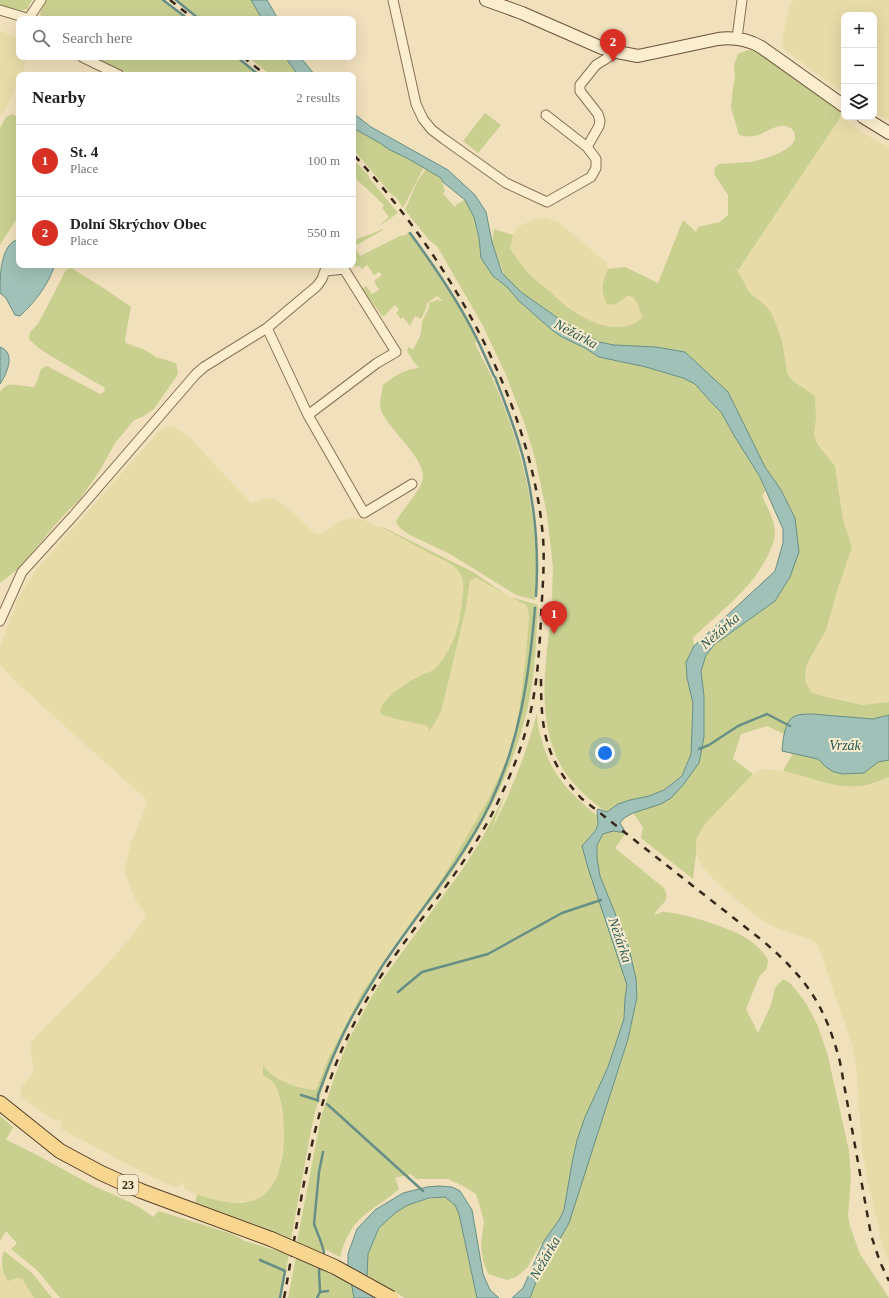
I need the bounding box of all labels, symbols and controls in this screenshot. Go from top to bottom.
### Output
map controls [841,12,877,120]
button: + [841,12,877,48]
search box [16,16,356,60]
icon: search [30,27,52,49]
pin: 2 [600,29,626,62]
text: Search here [62,30,132,46]
button: − [841,48,877,84]
button: layers [841,84,877,120]
text: Nearby [32,88,86,107]
text: 2 results [296,90,340,105]
text: St. 4 [70,144,98,160]
text: 1 [42,153,48,168]
text: 100 m [307,153,340,168]
text: Place [70,161,98,176]
text: Dolní Skrýchov Obec [70,216,207,232]
text: 2 [42,225,48,240]
text: 550 m [307,225,340,240]
text: Place [70,233,98,248]
water label: Nežárka [551,316,600,352]
pin: 1 [541,601,567,634]
water label: Nežárka [697,610,743,653]
water label: Vrzák [829,738,862,753]
your location [595,743,615,763]
water label: Nežárka [605,915,635,965]
road number: 23 [118,1175,138,1195]
water label: Nežárka [526,1234,563,1283]

